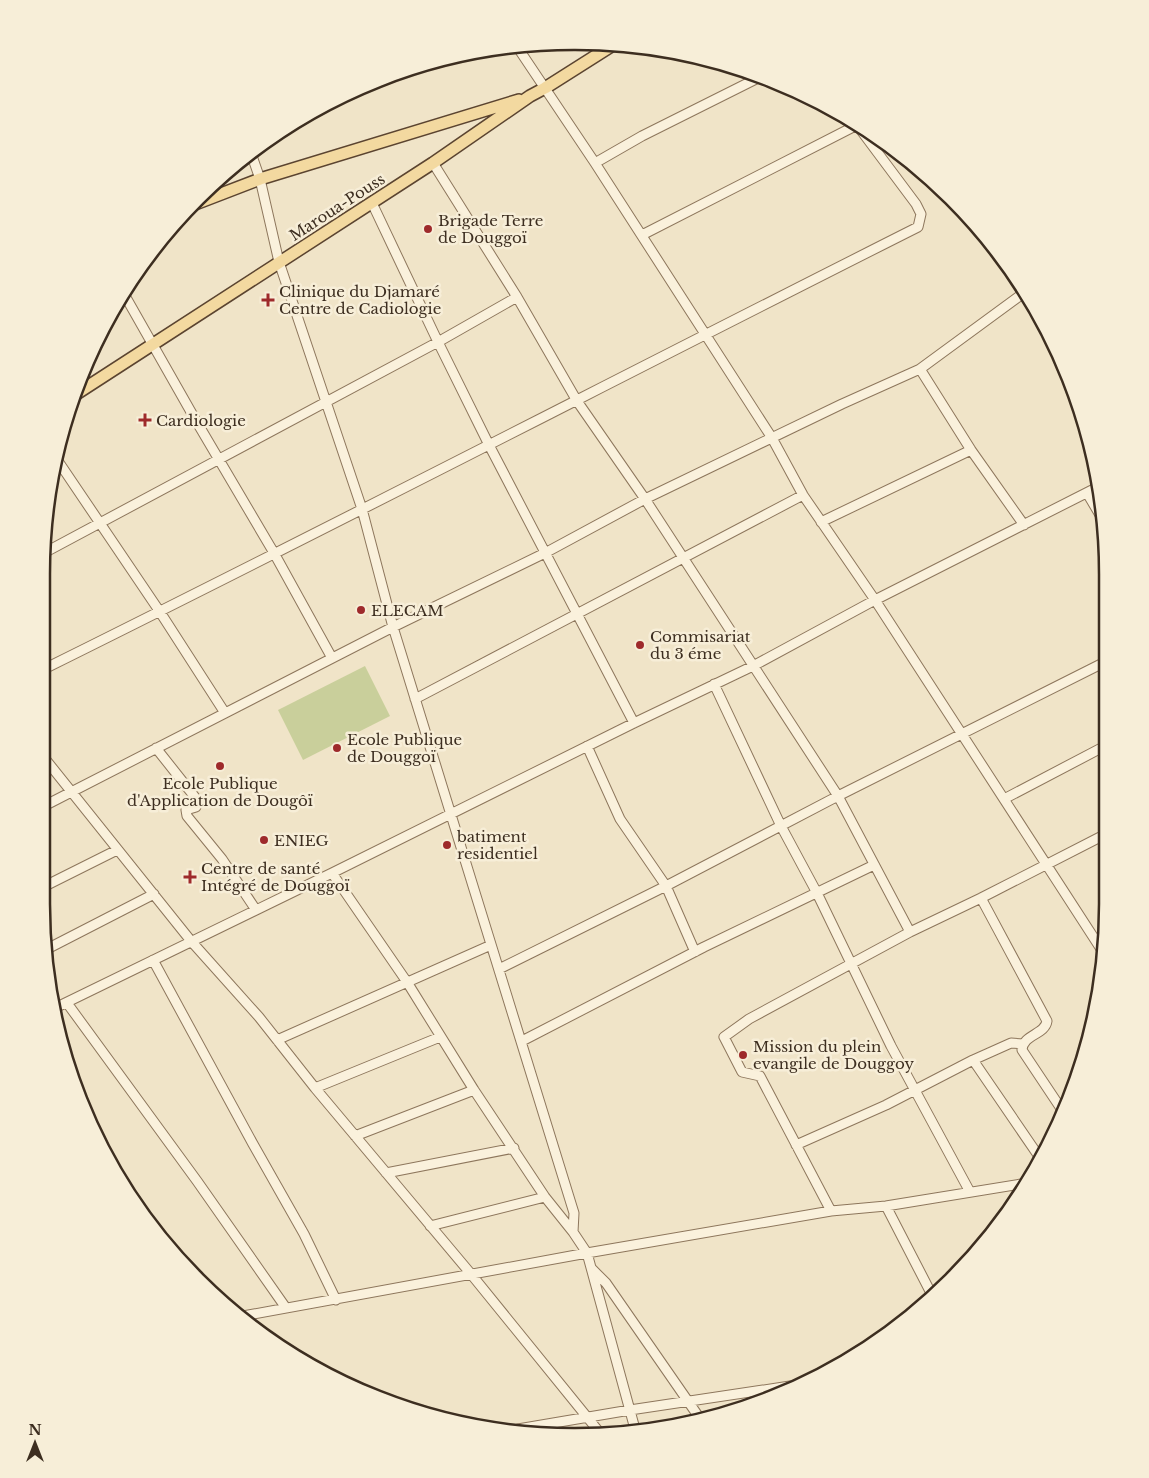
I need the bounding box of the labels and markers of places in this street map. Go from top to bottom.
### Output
place label: Brigade Terre de Douggoï [438,211,543,247]
marker: Brigade Terre de Douggoï [422,223,434,235]
place label: Clinique du Djamaré Centre de Cadiologie [279,282,441,318]
marker: Clinique du Djamaré Centre de Cadiologie [261,293,275,307]
place label: Cardiologie [156,411,246,430]
marker: Cardiologie [138,413,152,427]
place label: ELECAM [371,601,444,620]
marker: ELECAM [355,604,367,616]
place label: Commisariat du 3 éme [650,627,751,663]
marker: Commisariat du 3 éme [634,639,646,651]
place label: Ecole Publique de Douggoï [347,730,462,766]
marker: Ecole Publique de Douggoï [331,742,343,754]
marker: Ecole Publique d'Application de Dougôï [214,760,226,772]
place label: Ecole Publique d'Application de Dougôï [127,774,313,810]
place label: batiment residentiel [456,827,538,863]
place label: ENIEG [274,831,329,850]
marker: ENIEG [258,834,270,846]
marker: batiment residentiel [441,839,453,851]
place label: Centre de santé Intégré de Douggoï [201,859,350,895]
marker: Centre de santé Intégré de Douggoï [183,870,197,884]
place label: Mission du plein evangile de Douggoy [753,1037,914,1073]
marker: Mission du plein evangile de Douggoy [737,1049,749,1061]

